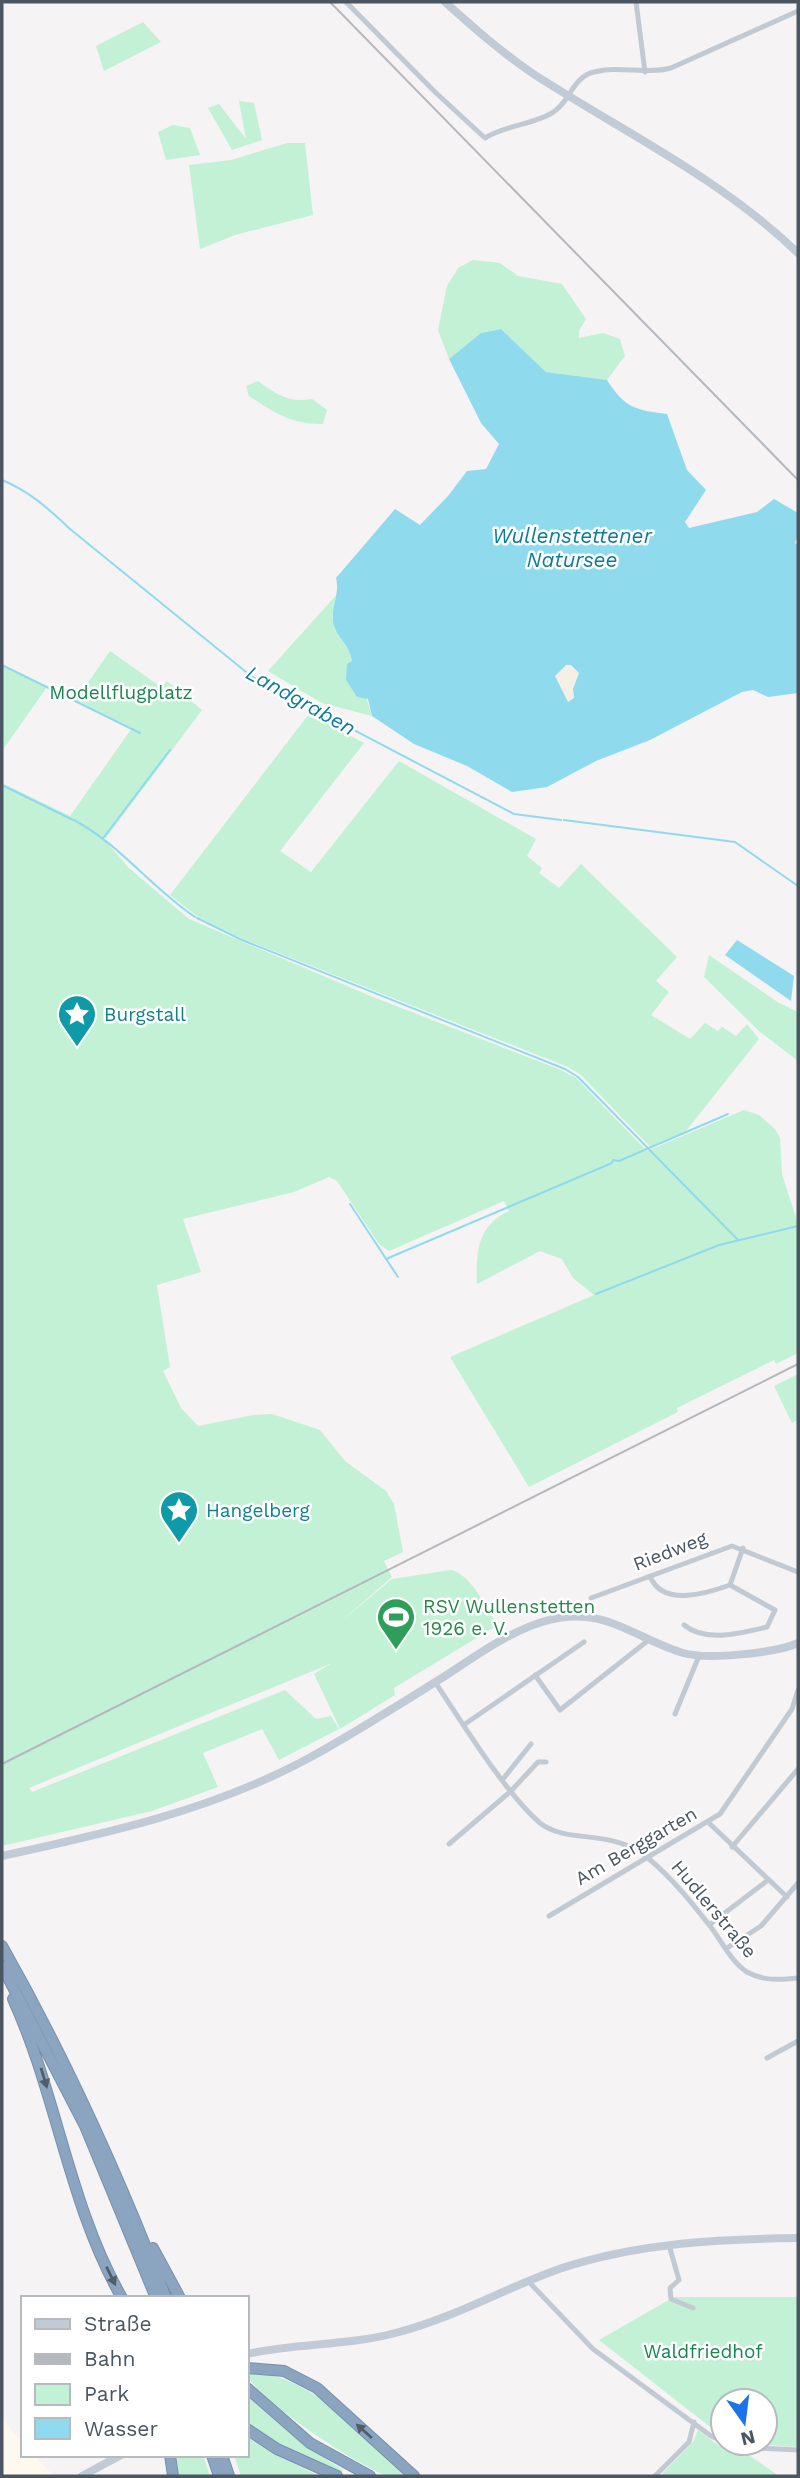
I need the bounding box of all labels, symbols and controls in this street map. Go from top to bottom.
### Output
water label: Wullenstettener Natursee [492,523,653,572]
water label: Landgraben [242,660,360,740]
park label: Modellflugplatz [49,681,193,704]
place icon: Burgstall [56,993,98,1048]
place label: Burgstall [104,1003,186,1026]
place icon: Hangelberg [158,1489,200,1544]
place label: Hangelberg [206,1499,310,1522]
street label: Riedweg [630,1526,711,1576]
place label: RSV Wullenstetten 1926 e. V. [423,1595,595,1640]
sports icon: RSV Wullenstetten 1926 e. V. [375,1596,417,1651]
street label: Am Berggarten [571,1802,701,1890]
street label: Hudlerstraße [666,1855,762,1963]
one-way arrow [39,2068,49,2089]
one-way arrow [106,2266,117,2286]
legend [21,2296,248,2457]
text: Straße [84,2311,152,2336]
park label: Waldfriedhof [643,2340,763,2363]
text: Bahn [84,2346,136,2371]
text: Park [84,2381,129,2406]
north arrow [709,2387,779,2457]
text: Wasser [84,2416,158,2441]
one-way arrow [356,2423,373,2439]
text: N [738,2425,758,2451]

